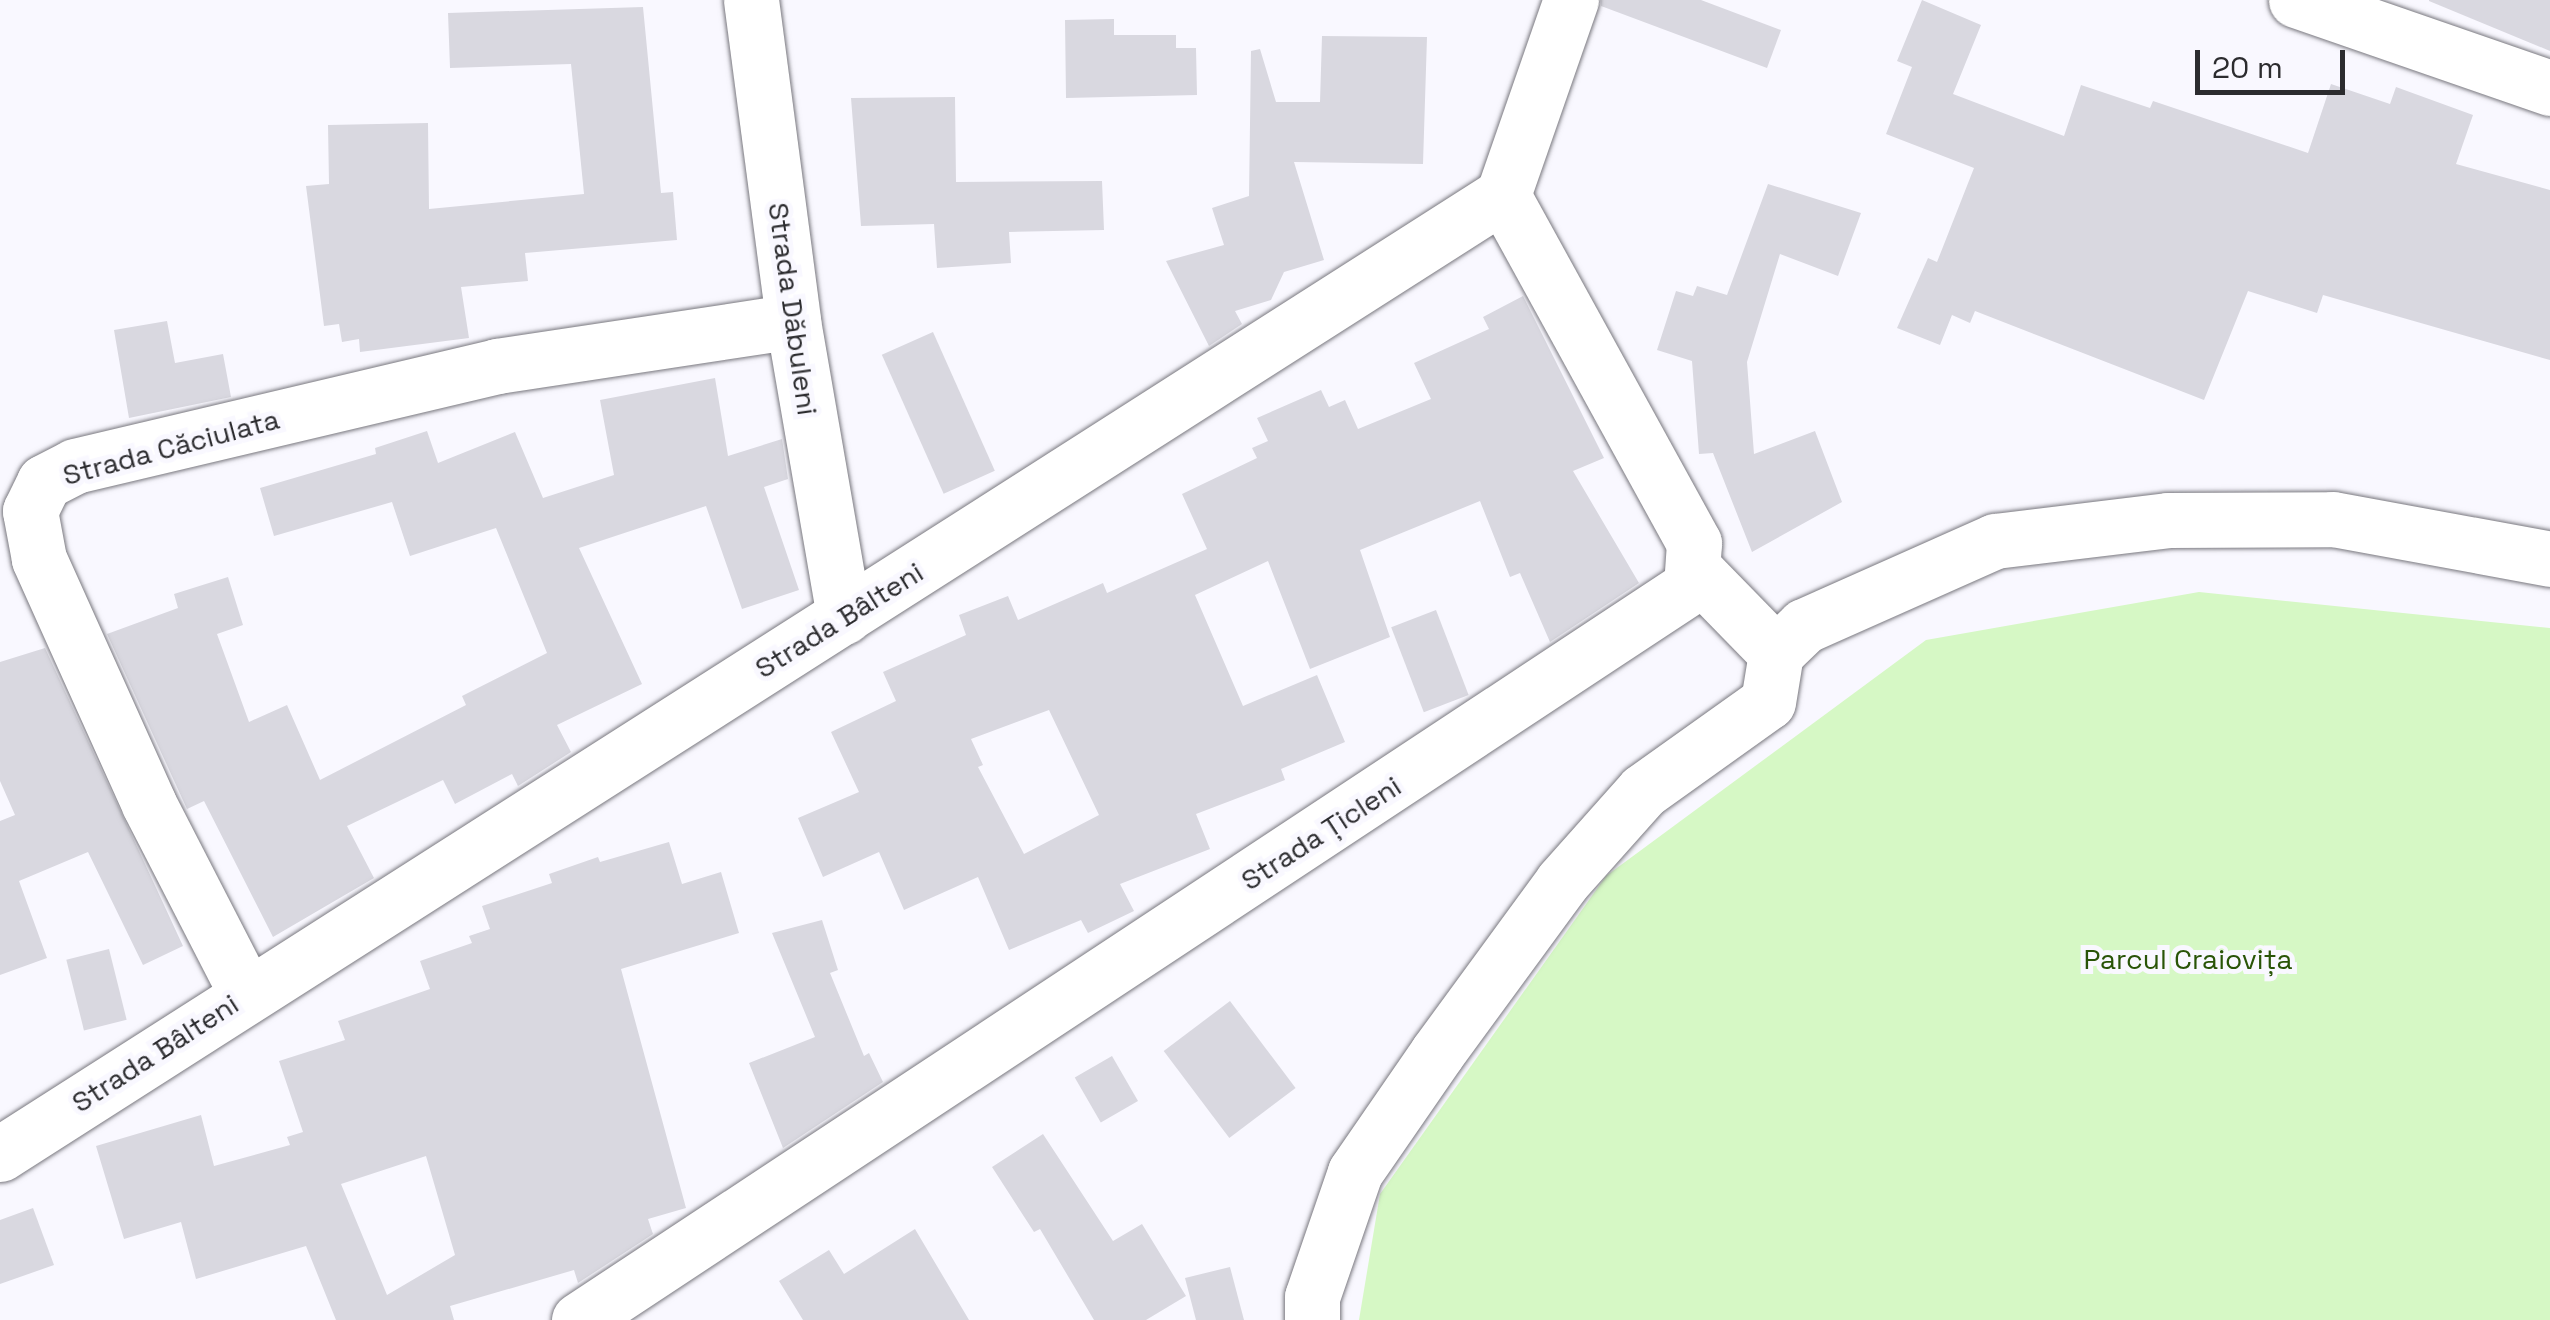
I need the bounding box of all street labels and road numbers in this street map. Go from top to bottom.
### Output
street label: Strada Dăbuleni [761,200,825,418]
street label: Strada Căciulata [59,402,283,492]
street label: Strada Bâlteni [749,555,929,685]
street label: Strada Țicleni [1235,769,1407,897]
street label: Strada Bâlteni [65,987,245,1119]

